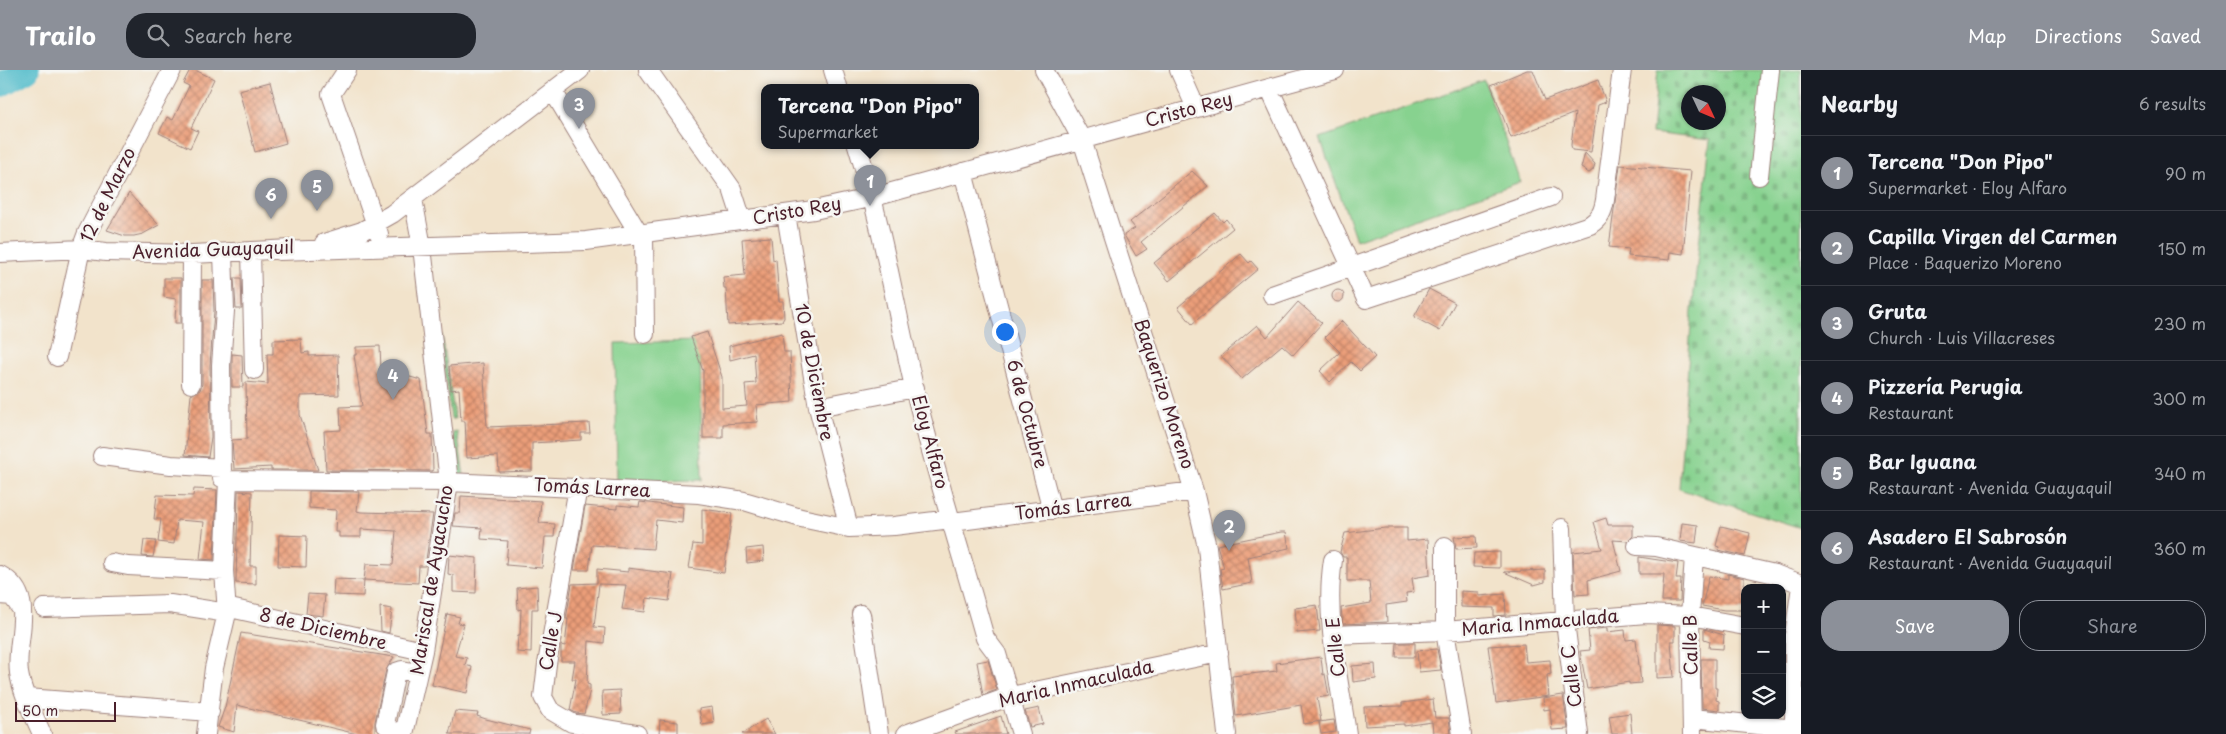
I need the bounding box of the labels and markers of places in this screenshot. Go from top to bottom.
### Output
pin: 3 [563,88,595,129]
pin: 1 [854,165,886,206]
pin: 5 [301,170,333,211]
pin: 6 [255,178,287,219]
pin: 4 [377,359,409,400]
pin: 2 [1213,510,1245,551]

